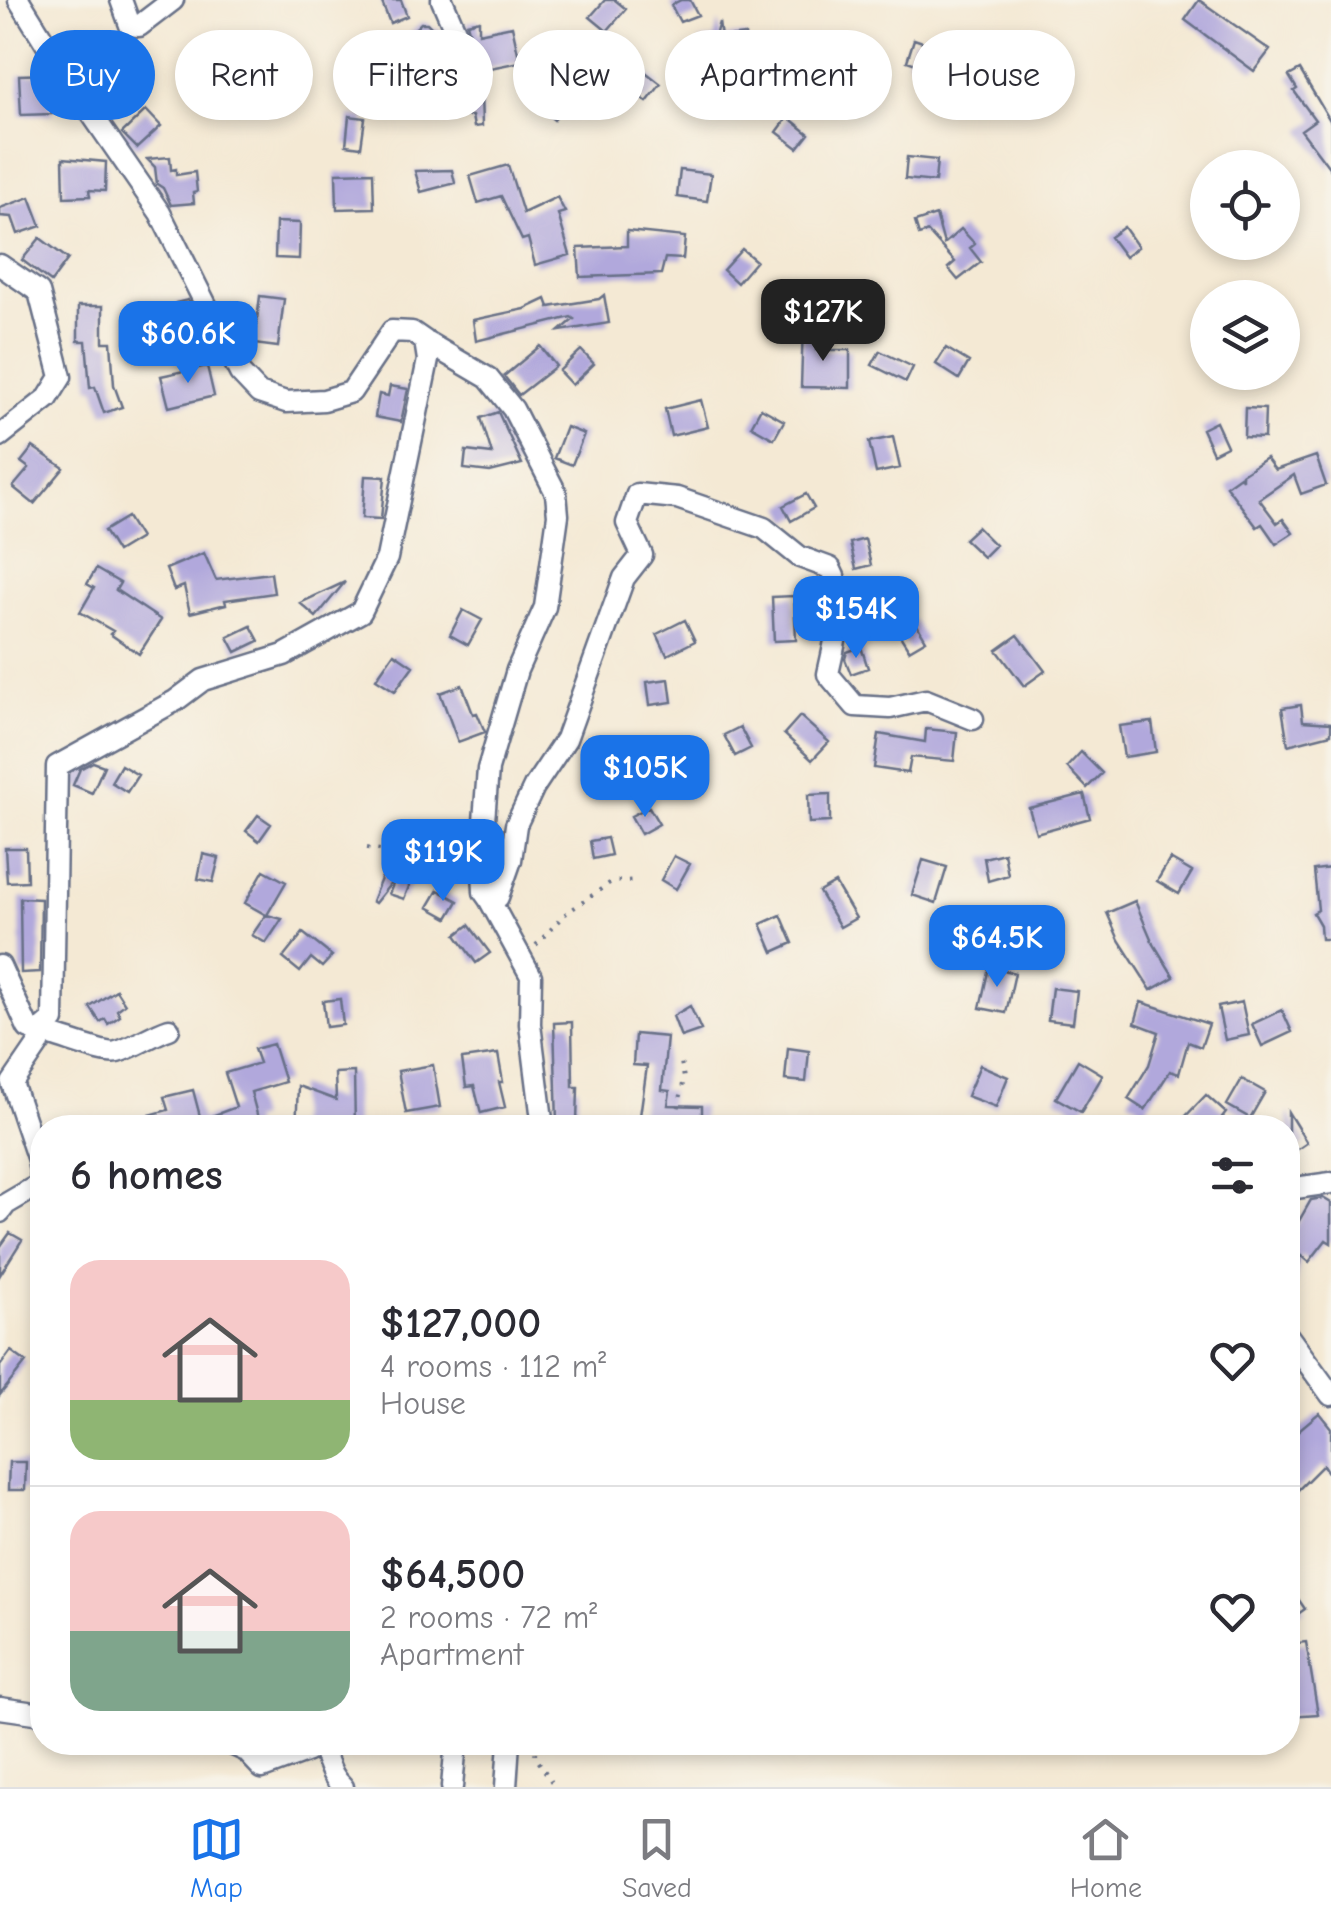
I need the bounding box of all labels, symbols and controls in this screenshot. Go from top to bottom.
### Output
chip: Buy [30,30,155,120]
chip: Rent [175,30,313,120]
chip: Filters [333,30,493,120]
chip: New [513,30,645,120]
chip: Apartment [665,30,892,120]
chip: House [912,30,1075,120]
map controls [1190,150,1300,390]
button: locate [1190,150,1300,260]
pin: $127K [753,279,893,364]
button: layers [1190,280,1300,390]
text: $127K [783,293,863,330]
pin: $60.6K [107,301,269,386]
text: $60.6K [141,315,235,352]
pin: $154K [786,576,926,661]
text: $154K [815,590,897,627]
pin: $105K [575,735,715,820]
text: $105K [602,749,688,786]
pin: $119K [373,819,513,904]
text: $119K [403,833,483,870]
pin: $64.5K [916,905,1078,990]
text: $64.5K [951,919,1043,956]
icon: filters [1205,1148,1260,1203]
text: 6 homes [70,1151,223,1200]
text: $127,000 [380,1299,541,1348]
icon: home [150,1300,270,1420]
icon: heart [1205,1333,1260,1388]
text: 4 rooms · 112 m² [380,1348,606,1385]
text: House [380,1385,466,1422]
text: $64,500 [380,1550,525,1599]
icon: home [150,1551,270,1671]
icon: heart [1205,1584,1260,1639]
text: 2 rooms · 72 m² [380,1599,597,1636]
text: Apartment [380,1636,523,1673]
tab: Map [189,1812,244,1904]
tab: Saved [622,1812,692,1904]
tab: Home [1070,1812,1142,1904]

